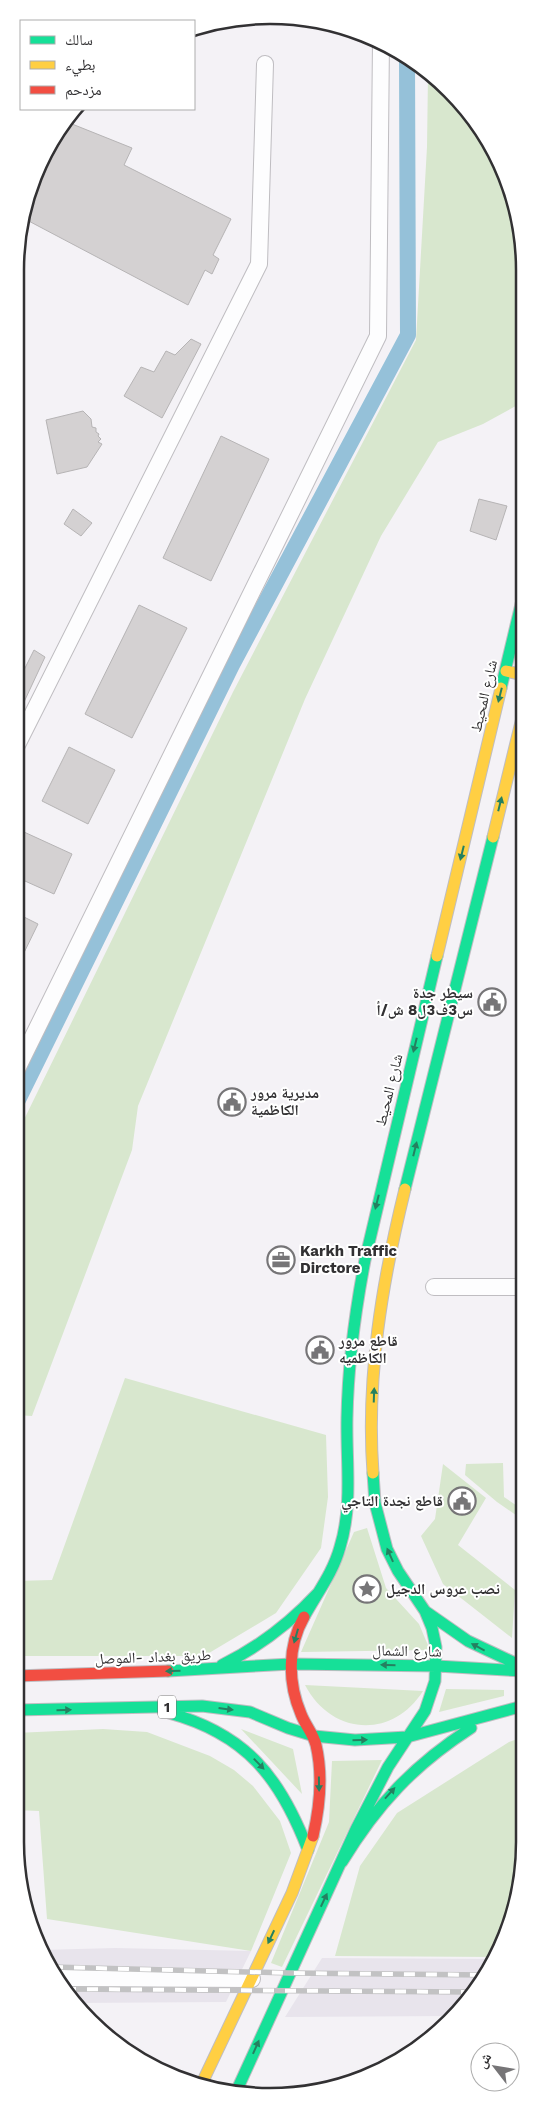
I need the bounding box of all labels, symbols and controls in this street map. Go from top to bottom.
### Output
legend [20,20,195,110]
text: سالك [65,31,93,49]
text: بطيء [65,56,95,77]
text: مزدحم [65,81,102,100]
street label: شارع المحيط [467,658,502,734]
one-way arrow [496,687,504,702]
one-way arrow [496,797,504,812]
one-way arrow [458,845,466,860]
place label: سيطر جدة س3ف3ل8 ش/أ [376,984,473,1019]
public building icon: سيطر جدة س3ف3ل8 ش/أ [477,987,507,1017]
one-way arrow [411,1037,419,1052]
street label: شارع المحيط [371,1052,408,1128]
place label: مديرية مرور الكاظمية [250,1084,319,1119]
public building icon: مديرية مرور الكاظمية [217,1087,247,1117]
one-way arrow [411,1141,419,1156]
one-way arrow [373,1195,381,1210]
place label: Karkh Traffic Dirctore [300,1242,398,1277]
office icon: Karkh Traffic Dirctore [266,1245,296,1275]
place label: قاطع مرور الكاظميه [338,1332,398,1367]
public building icon: قاطع مرور الكاظميه [305,1335,335,1365]
one-way arrow [370,1387,378,1403]
public building icon: قاطع نجدة التاجي [447,1486,477,1516]
place label: قاطع نجدة التاجي [341,1492,443,1513]
one-way arrow [386,1548,394,1562]
place icon: نصب عروس الدجيل [352,1574,382,1604]
place label: نصب عروس الدجيل [386,1580,500,1598]
one-way arrow [292,1628,300,1643]
street label: شارع الشمال [372,1641,442,1662]
one-way arrow [471,1643,485,1651]
street label: طريق بغداد -الموصل [94,1646,212,1669]
one-way arrow [380,1661,396,1669]
one-way arrow [164,1668,180,1676]
road number: 1 [158,1695,176,1718]
one-way arrow [56,1705,72,1713]
one-way arrow [218,1705,234,1713]
one-way arrow [353,1736,369,1744]
one-way arrow [253,1757,265,1769]
one-way arrow [316,1776,324,1792]
one-way arrow [384,1788,396,1800]
one-way arrow [320,1893,328,1907]
one-way arrow [267,1930,275,1944]
one-way arrow [252,2040,260,2054]
north arrow [470,2042,520,2092]
text: ش [473,2050,495,2071]

